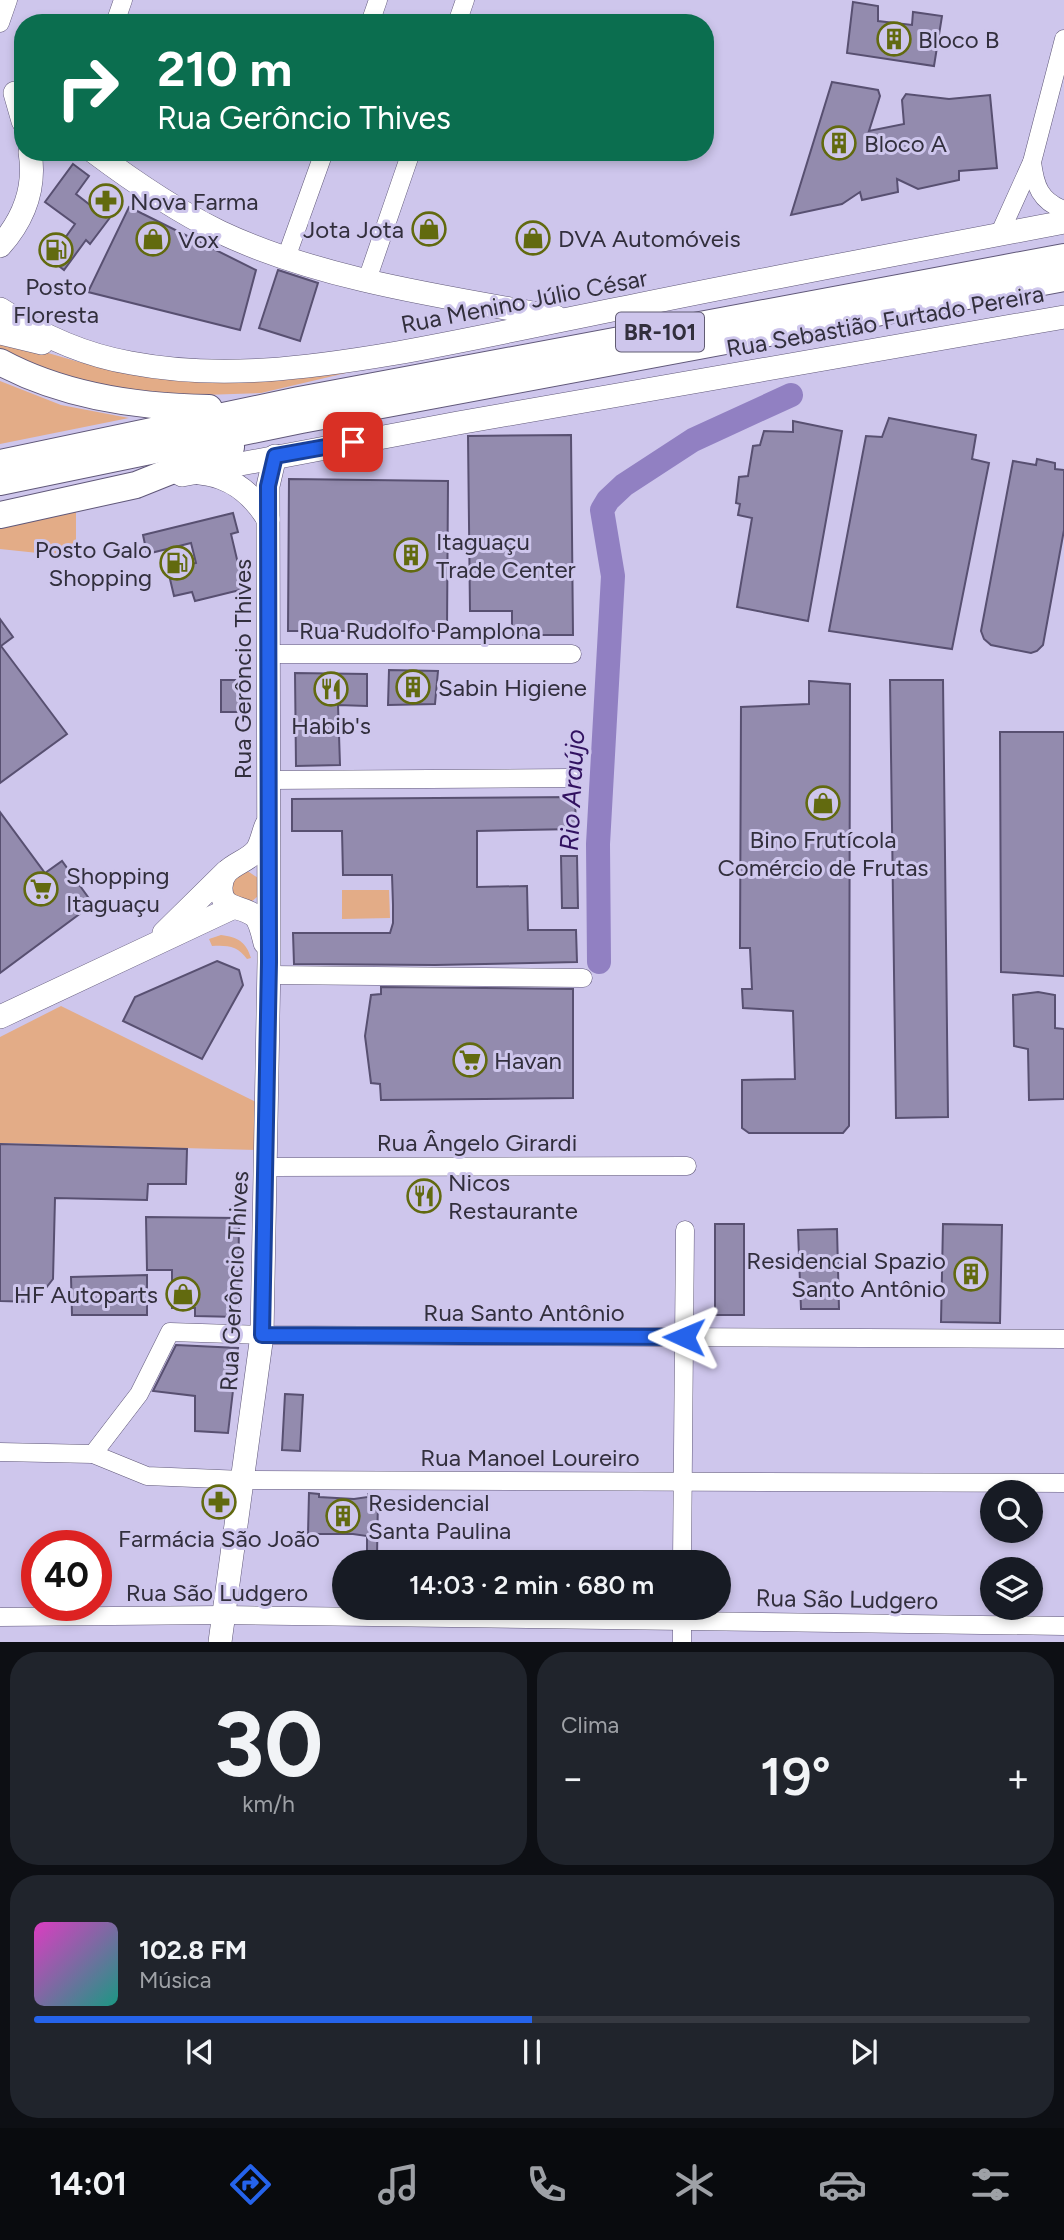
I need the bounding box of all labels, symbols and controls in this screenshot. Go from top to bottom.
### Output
building icon: Bloco B [875,20,913,58]
place label: Bloco B [918,25,999,54]
text: 210 m [157,39,292,98]
icon: right [42,42,133,133]
text: Rua Gerôncio Thives [157,99,451,137]
building icon: Bloco A [820,124,858,162]
place label: Bloco A [864,129,948,158]
pharmacy icon: Nova Farma [87,182,125,220]
place label: Nova Farma [130,187,258,216]
shop icon: Jota Jota [410,210,448,248]
place label: Jota Jota [303,215,404,244]
shop icon: DVA Automóveis [514,219,552,257]
shop icon: Vox [134,220,172,258]
place label: DVA Automóveis [558,224,741,253]
place label: Vox [178,225,219,254]
fuel station icon: Posto Floresta [37,231,75,269]
street label: Rua Menino Júlio César [398,263,650,339]
place label: Posto Floresta [13,272,99,329]
street label: Rua Sebastião Furtado Pereira [724,279,1046,363]
road number: BR-101 [616,312,704,352]
pin [323,412,383,472]
icon: arrive [334,423,372,461]
place label: Itaguaçu Trade Center [436,527,576,584]
place label: Posto Galo Shopping [35,535,152,592]
building icon: Itaguaçu Trade Center [392,536,430,574]
fuel station icon: Posto Galo Shopping [158,544,196,582]
street label: Rua Gerôncio Thives [228,559,257,779]
street label: Rua Rudolfo Pamplona [299,616,541,645]
building icon: Sabin Higiene [394,668,432,706]
restaurant icon: Habib's [312,670,350,708]
place label: Sabin Higiene [438,673,587,702]
place label: Habib's [291,711,371,740]
water label: Rio Araújo [553,728,591,852]
shop icon: Bino Frutícola Comércio de Frutas [804,784,842,822]
place label: Bino Frutícola Comércio de Frutas [717,825,929,882]
place label: Shopping Itaguaçu [66,861,169,918]
supermarket icon: Shopping Itaguaçu [22,870,60,908]
supermarket icon: Havan [451,1041,489,1079]
place label: Havan [494,1046,562,1075]
street label: Rua Ângelo Girardi [377,1128,577,1157]
place label: Nicos Restaurante [448,1168,578,1225]
street label: Rua Gerôncio Thives [214,1170,254,1392]
restaurant icon: Nicos Restaurante [405,1177,443,1215]
place label: Residencial Spazio Santo Antônio [746,1246,946,1303]
building icon: Residencial Spazio Santo Antônio [952,1255,990,1293]
shop icon: HF Autoparts [164,1275,202,1313]
place label: HF Autoparts [14,1280,158,1309]
street label: Rua Santo Antônio [423,1298,625,1327]
position arrow [647,1300,721,1374]
street label: Rua Manoel Loureiro [420,1443,640,1472]
map controls [980,1480,1043,1620]
button: search [980,1480,1043,1543]
pharmacy icon: Farmácia São João [200,1483,238,1521]
place label: Residencial Santa Paulina [368,1488,511,1545]
building icon: Residencial Santa Paulina [324,1497,362,1535]
place label: Farmácia São João [118,1524,320,1553]
speed limit sign: 40 [21,1530,112,1621]
button: layers [980,1557,1043,1620]
text: 14:03 · 2 min · 680 m [409,1569,654,1601]
street label: Rua São Ludgero [126,1578,308,1607]
street label: Rua São Ludgero [755,1583,939,1615]
text: 30 [214,1690,323,1799]
text: Clima [561,1711,619,1739]
text: 19° [760,1746,831,1808]
text: − [561,1755,585,1801]
text: + [1006,1755,1030,1801]
text: km/h [242,1790,295,1818]
text: 102.8 FM [139,1934,247,1966]
text: Música [139,1966,212,1994]
icon: previous [181,2033,219,2071]
icon: pause [513,2033,551,2071]
icon: next [845,2033,883,2071]
icon: directions [226,2160,275,2209]
icon: music [374,2160,423,2209]
icon: phone [522,2160,571,2209]
icon: climate [670,2160,719,2209]
icon: car [818,2160,867,2209]
icon: filters [966,2160,1015,2209]
text: 14:01 [49,2165,127,2203]

